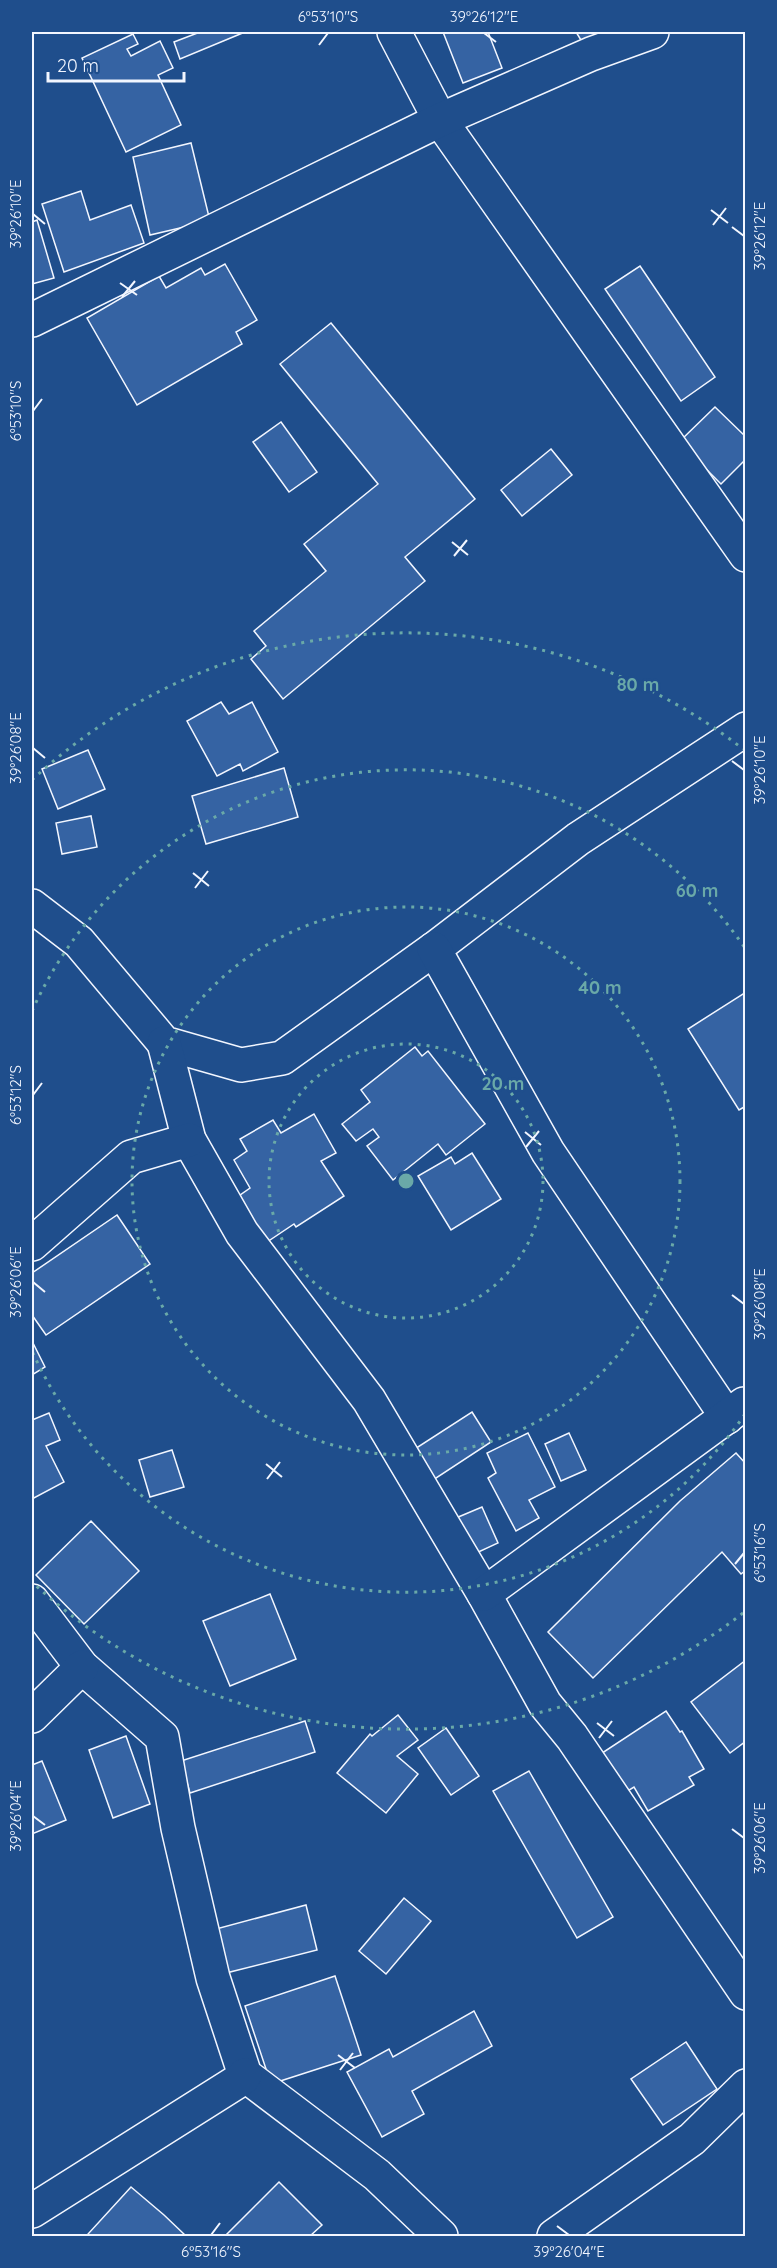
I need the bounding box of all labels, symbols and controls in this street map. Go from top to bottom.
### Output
text: 6°53'10"S [298,7,358,26]
text: 39°26'12"E [450,7,518,26]
scale bar [48,45,184,83]
text: 20 m [57,54,99,77]
text: 39°26'10"E [6,179,25,249]
text: 39°26'12"E [750,202,769,270]
text: 6°53'10"S [6,381,25,441]
text: 80 m [617,673,659,696]
text: 39°26'08"E [6,712,25,784]
text: 39°26'10"E [750,735,769,805]
text: 60 m [676,879,718,902]
text: 40 m [578,976,622,999]
text: 6°53'12"S [6,1065,25,1125]
text: 20 m [482,1072,524,1095]
centre of rings [396,1171,416,1191]
text: 39°26'06"E [6,1246,25,1318]
text: 39°26'08"E [750,1268,769,1340]
text: 6°53'16"S [750,1523,769,1583]
text: 39°26'04"E [6,1780,25,1852]
text: 39°26'06"E [750,1802,769,1874]
text: 6°53'16"S [181,2242,241,2261]
text: 39°26'04"E [533,2242,605,2261]

